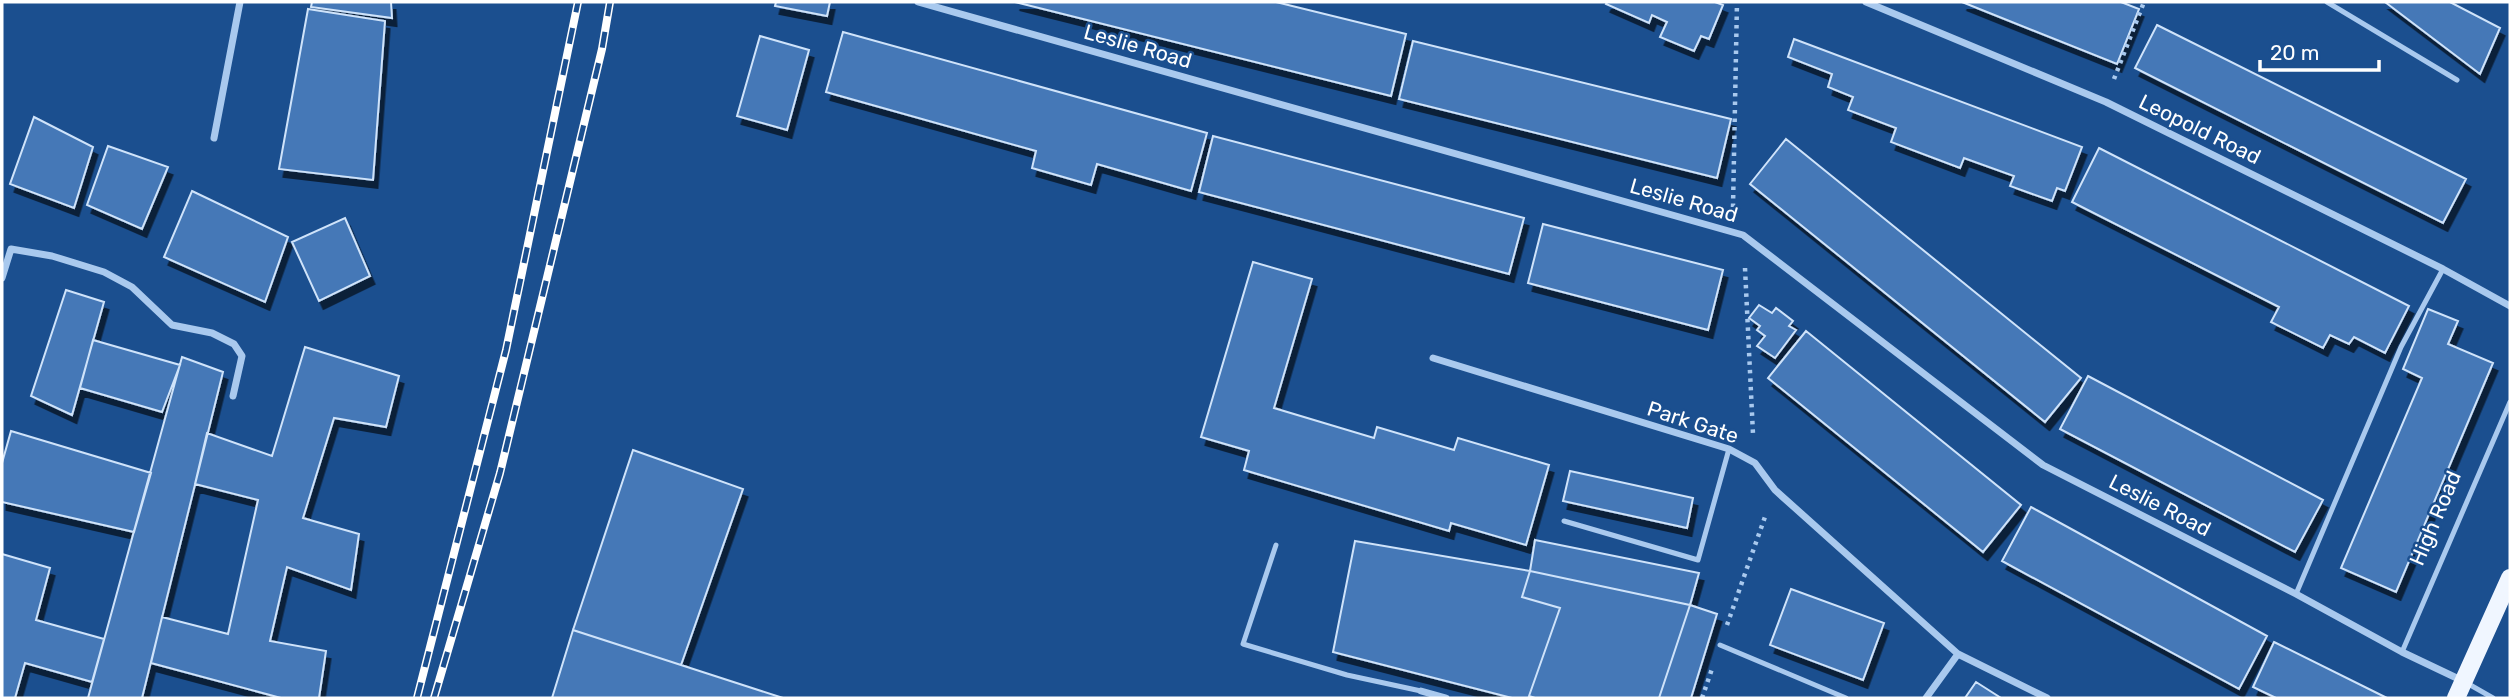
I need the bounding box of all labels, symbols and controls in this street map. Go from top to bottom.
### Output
street label: Leslie Road [1081,19,1195,73]
scale bar [2260,28,2379,72]
text: 20 m [2270,40,2319,65]
street label: Leopold Road [2135,89,2265,169]
street label: Leslie Road [1627,173,1741,227]
street label: Park Gate [1644,396,1742,448]
street label: High Road [2404,467,2466,569]
street label: Leslie Road [2105,469,2215,541]

